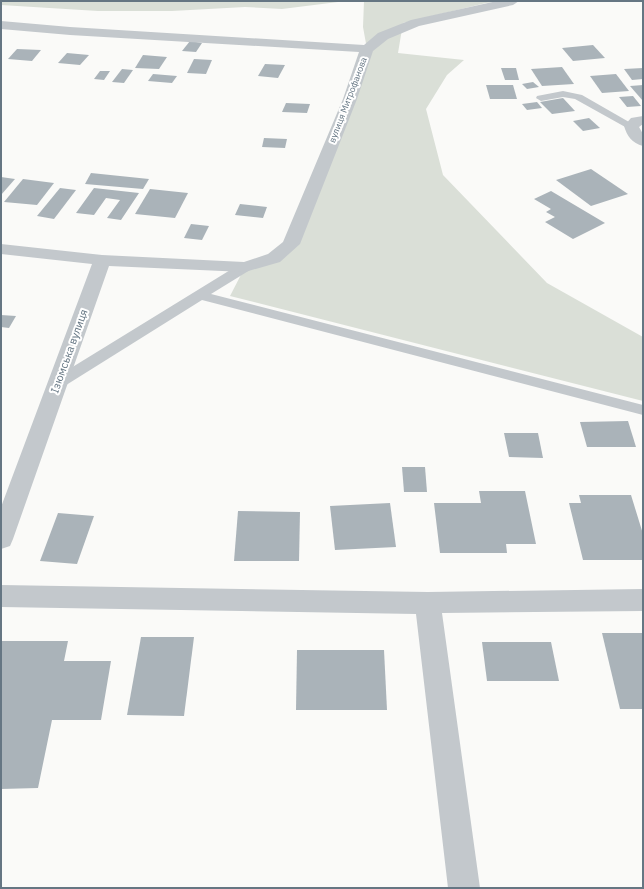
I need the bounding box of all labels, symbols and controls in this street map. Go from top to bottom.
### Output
street label: вулиця Митрофанова [326,55,369,144]
street label: Ізюмська вулиця [47,307,91,395]

